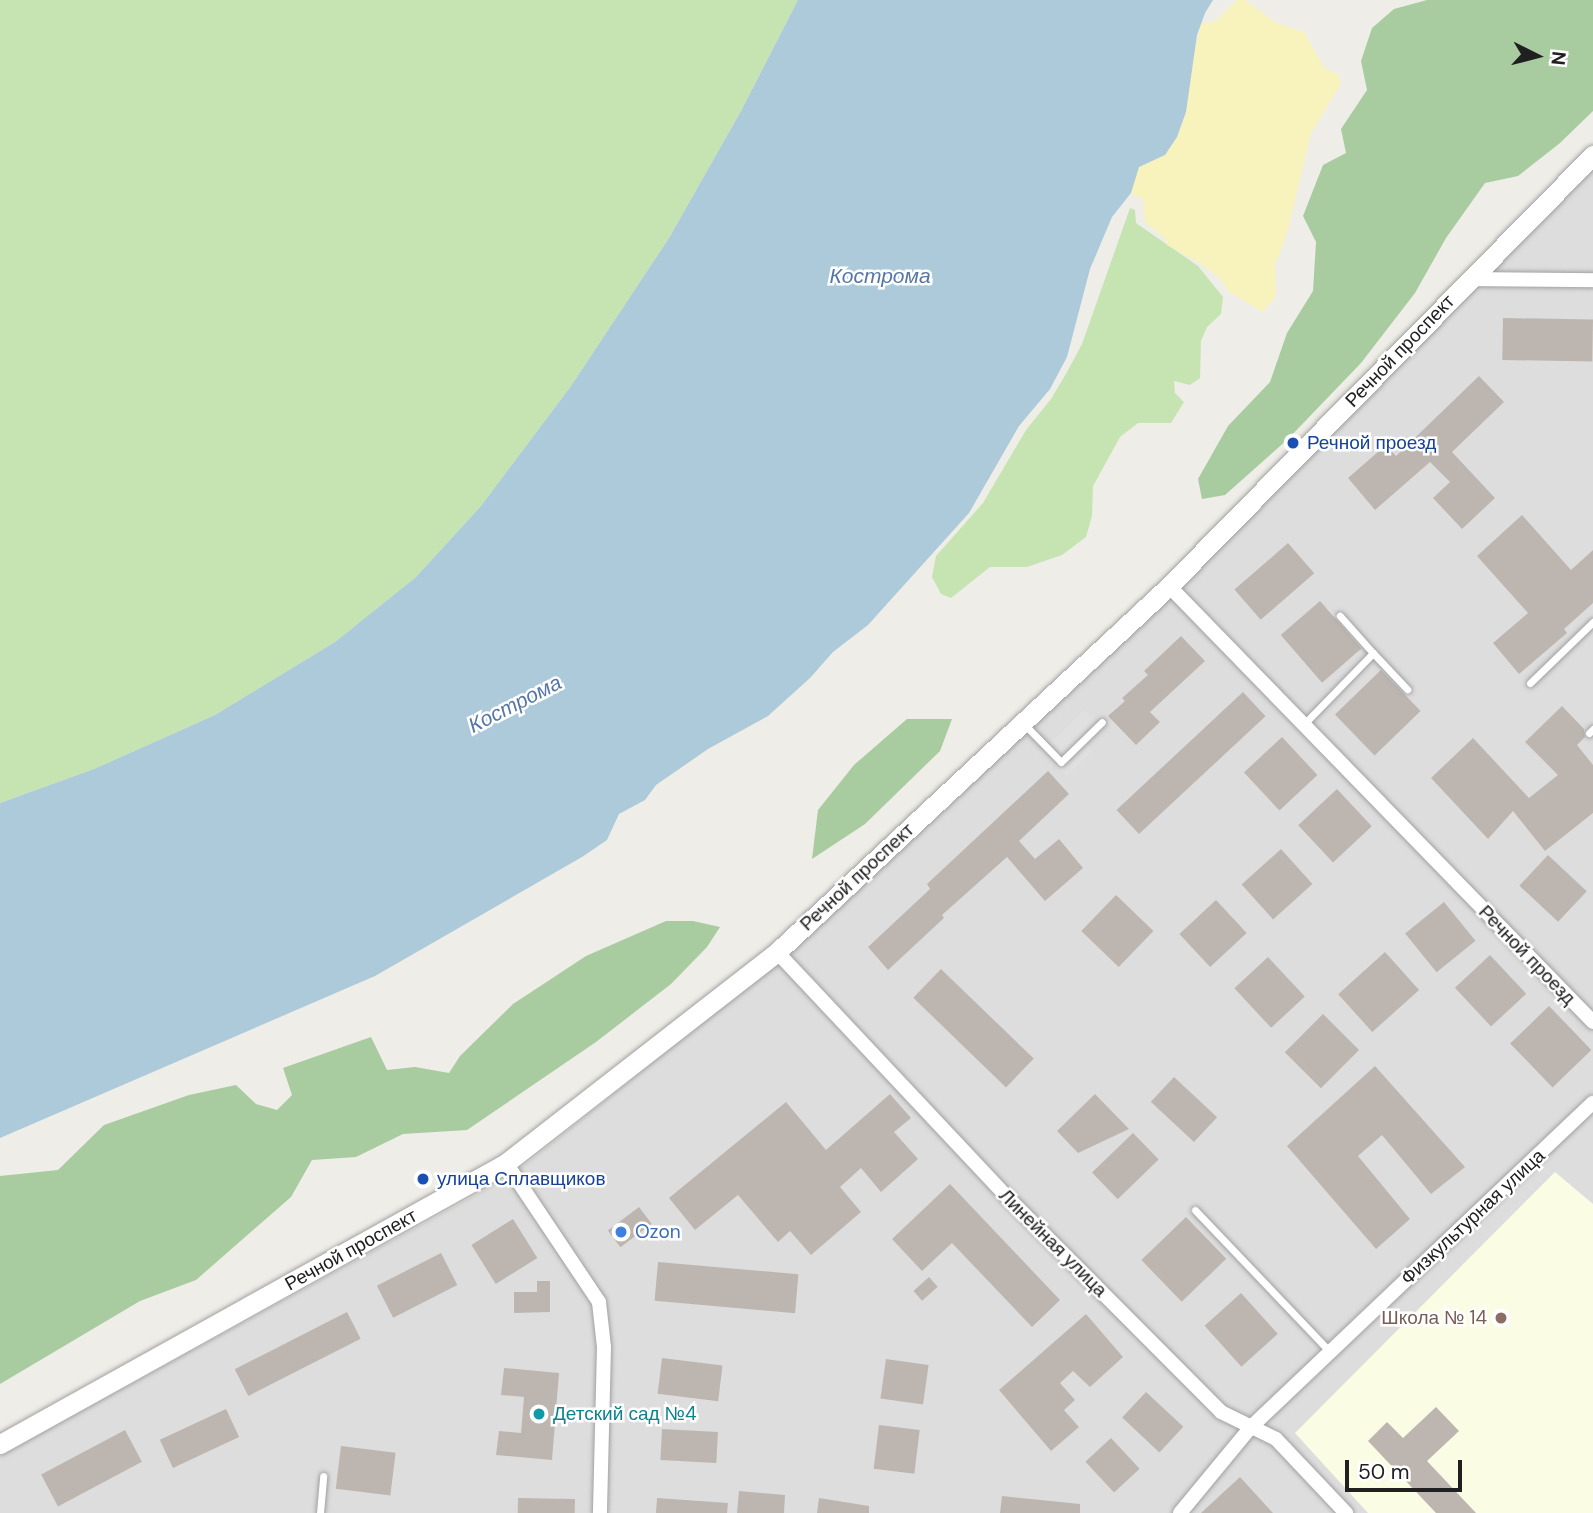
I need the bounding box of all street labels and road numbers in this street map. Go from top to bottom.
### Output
street label: Речной проспект [1341,290,1459,412]
street label: Речной проспект [795,818,919,936]
street label: Речной проезд [1474,901,1580,1009]
street label: Физкультурная улица [1396,1144,1550,1290]
street label: Линейная улица [994,1184,1112,1302]
street label: Речной проспект [281,1204,421,1296]

